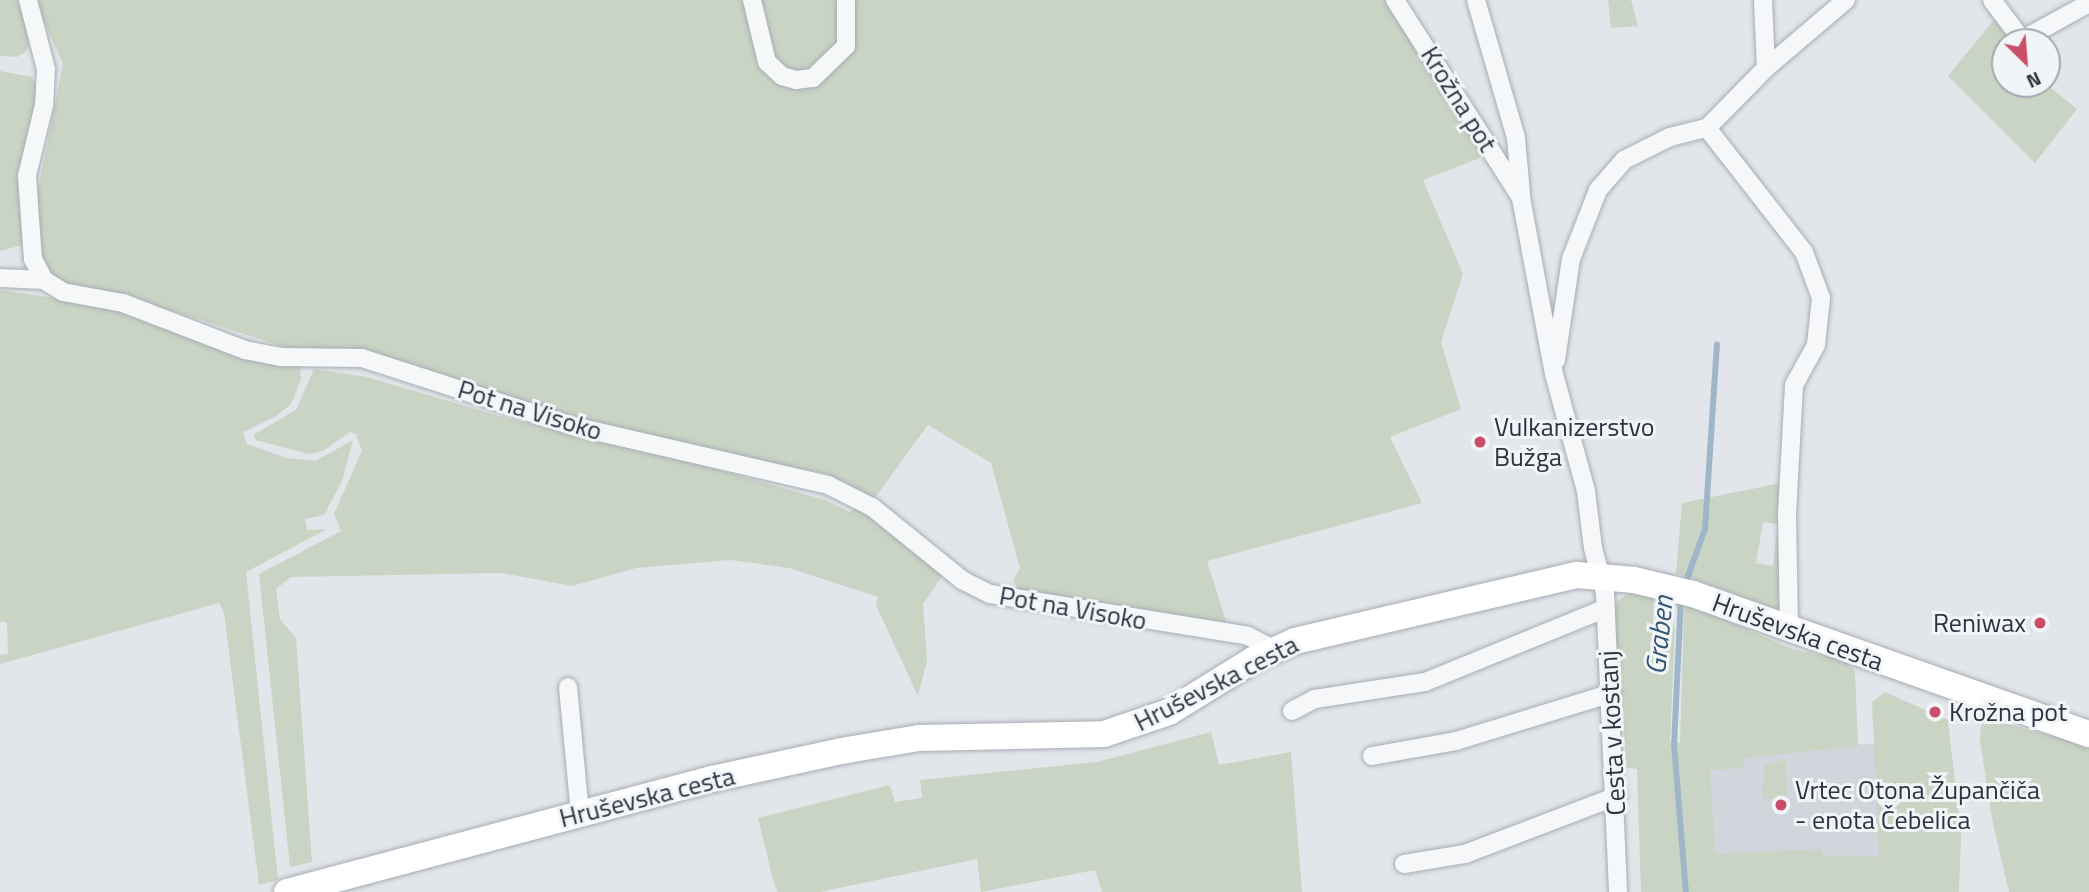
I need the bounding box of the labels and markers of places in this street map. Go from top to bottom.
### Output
place label: Vulkanizerstvo Bužga [1494,411,1654,472]
marker: Vulkanizerstvo Bužga [1472,434,1488,450]
place label: Reniwax [1933,607,2026,639]
marker: Reniwax [2032,615,2048,631]
place label: Krožna pot [1949,696,2067,728]
marker: Krožna pot [1927,704,1943,720]
place label: Vrtec Otona Župančiča - enota Čebelica [1795,774,2040,836]
marker: Vrtec Otona Župančiča - enota Čebelica [1773,797,1789,813]

